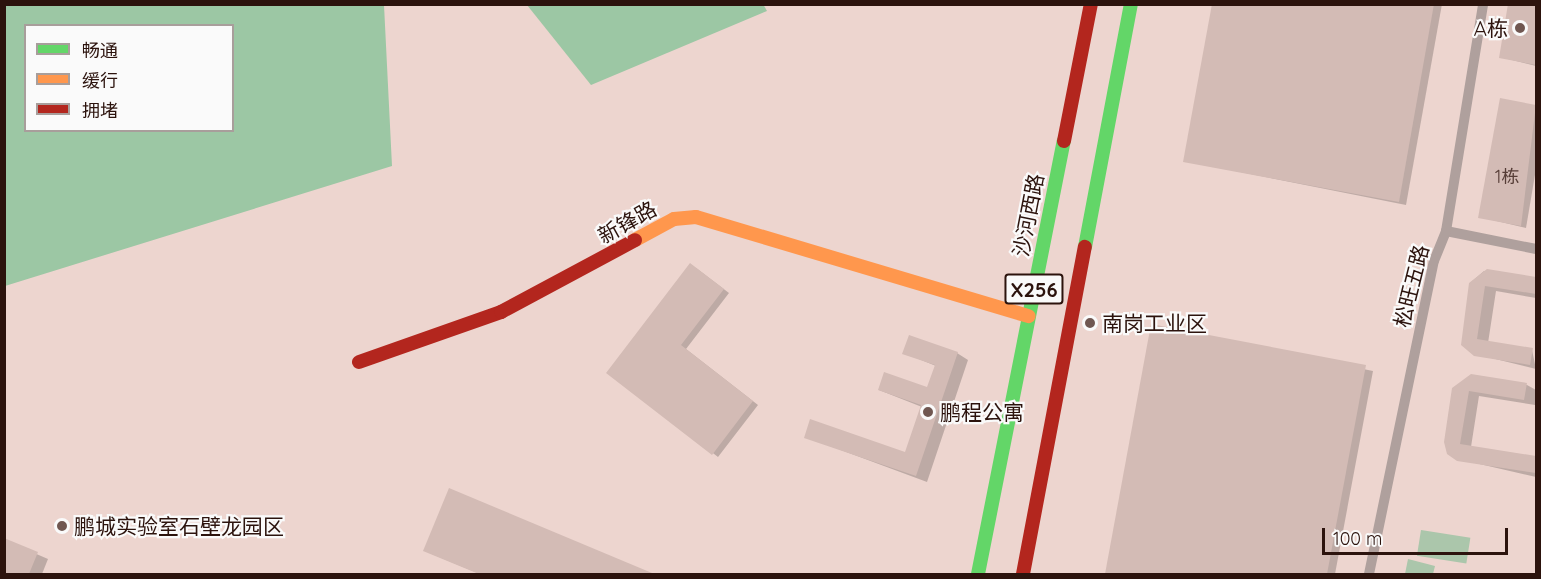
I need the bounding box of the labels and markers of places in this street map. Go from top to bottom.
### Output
place label: A栋 [1473,15,1508,41]
marker: A栋 [1513,21,1527,35]
place label: 南岗工业区 [1102,310,1207,336]
marker: 南岗工业区 [1083,316,1097,330]
place label: 鹏程公寓 [940,399,1024,425]
marker: 鹏程公寓 [921,405,935,419]
place label: 鹏城实验室石壁龙园区 [74,513,284,539]
marker: 鹏城实验室石壁龙园区 [55,519,69,533]

